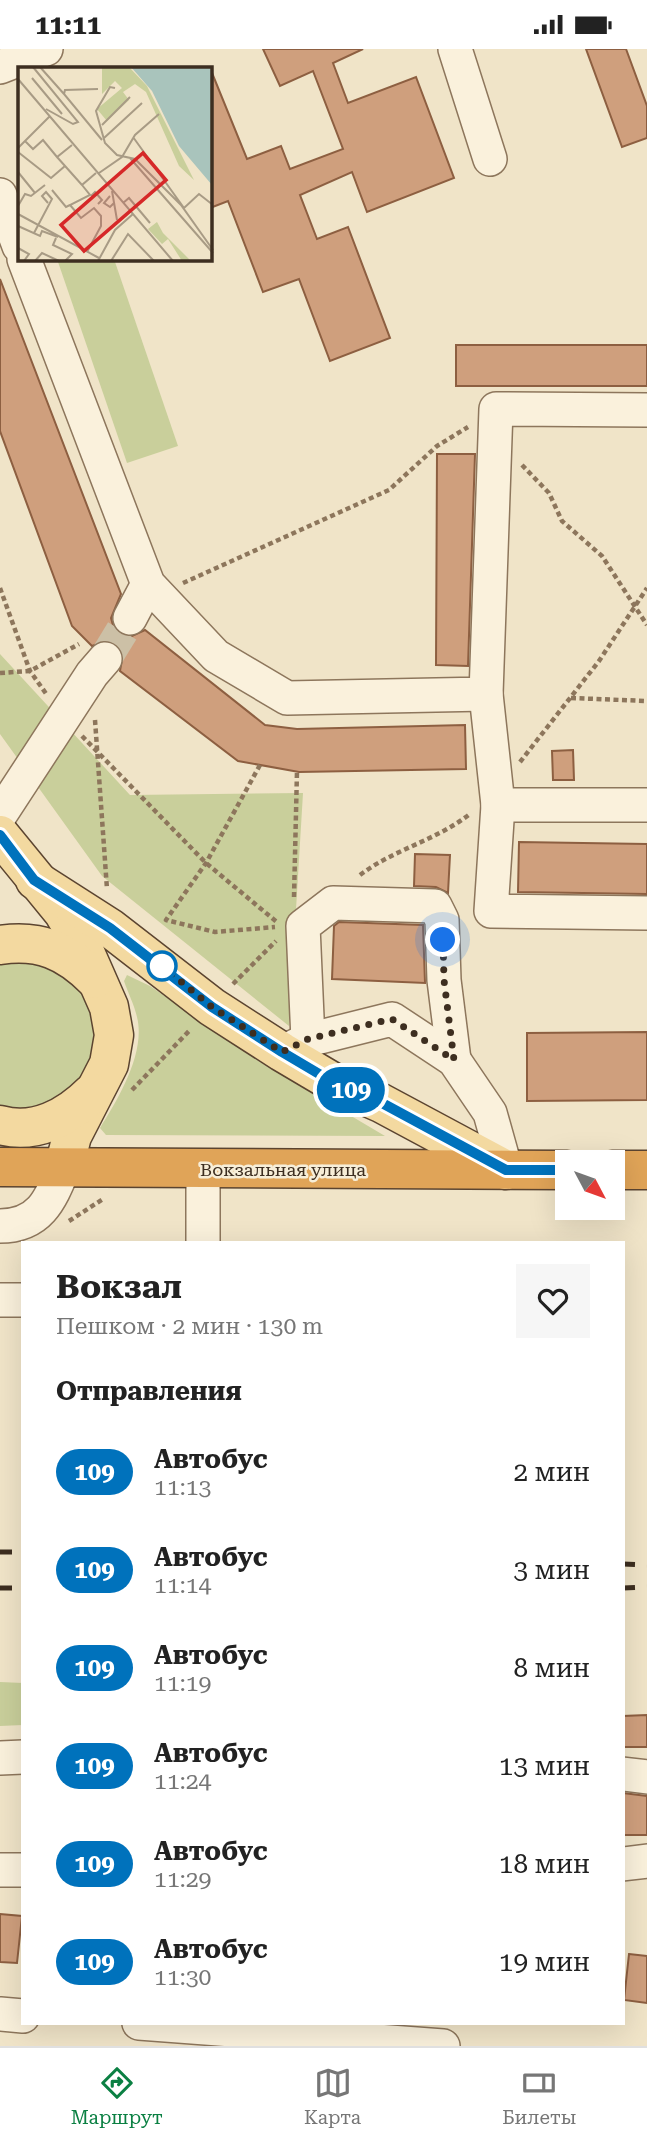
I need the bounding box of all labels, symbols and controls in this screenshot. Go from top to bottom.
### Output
text: 11:11 [35,10,101,40]
inset map [18,67,212,261]
your location [425,922,460,957]
unlabelled marker [147,951,177,981]
line badge: 109 [311,1067,391,1113]
text: 109 [331,1076,371,1104]
north arrow [555,1150,625,1220]
map controls [555,1150,625,1220]
street label: Вокзальная улица [200,1159,366,1180]
button: heart [516,1264,590,1338]
text: Вокзал [56,1267,182,1306]
text: Пешком · 2 мин · 130 m [56,1313,323,1340]
text: Отправления [56,1376,242,1406]
text: Автобус [154,1444,268,1474]
text: 2 мин [513,1457,590,1487]
text: 109 [74,1458,115,1486]
text: 11:13 [154,1474,211,1501]
text: Автобус [154,1542,268,1572]
text: 3 мин [513,1555,590,1585]
text: 109 [74,1556,115,1584]
text: 11:14 [154,1572,211,1599]
text: Автобус [154,1640,268,1670]
text: 8 мин [513,1653,590,1683]
text: 109 [74,1654,115,1682]
text: 11:19 [154,1670,211,1697]
text: Автобус [154,1738,268,1768]
text: 13 мин [499,1751,590,1781]
text: 109 [74,1752,115,1780]
text: 11:24 [154,1768,211,1795]
text: Автобус [154,1836,268,1866]
text: 18 мин [499,1849,590,1879]
text: 109 [74,1850,115,1878]
text: 11:29 [154,1866,211,1893]
text: Автобус [154,1934,268,1964]
text: 19 мин [499,1947,590,1977]
text: 109 [74,1948,115,1976]
text: 11:30 [154,1964,211,1991]
tab: Маршрут [71,2064,163,2129]
tab: Карта [304,2064,361,2129]
tab: Билеты [502,2064,576,2129]

